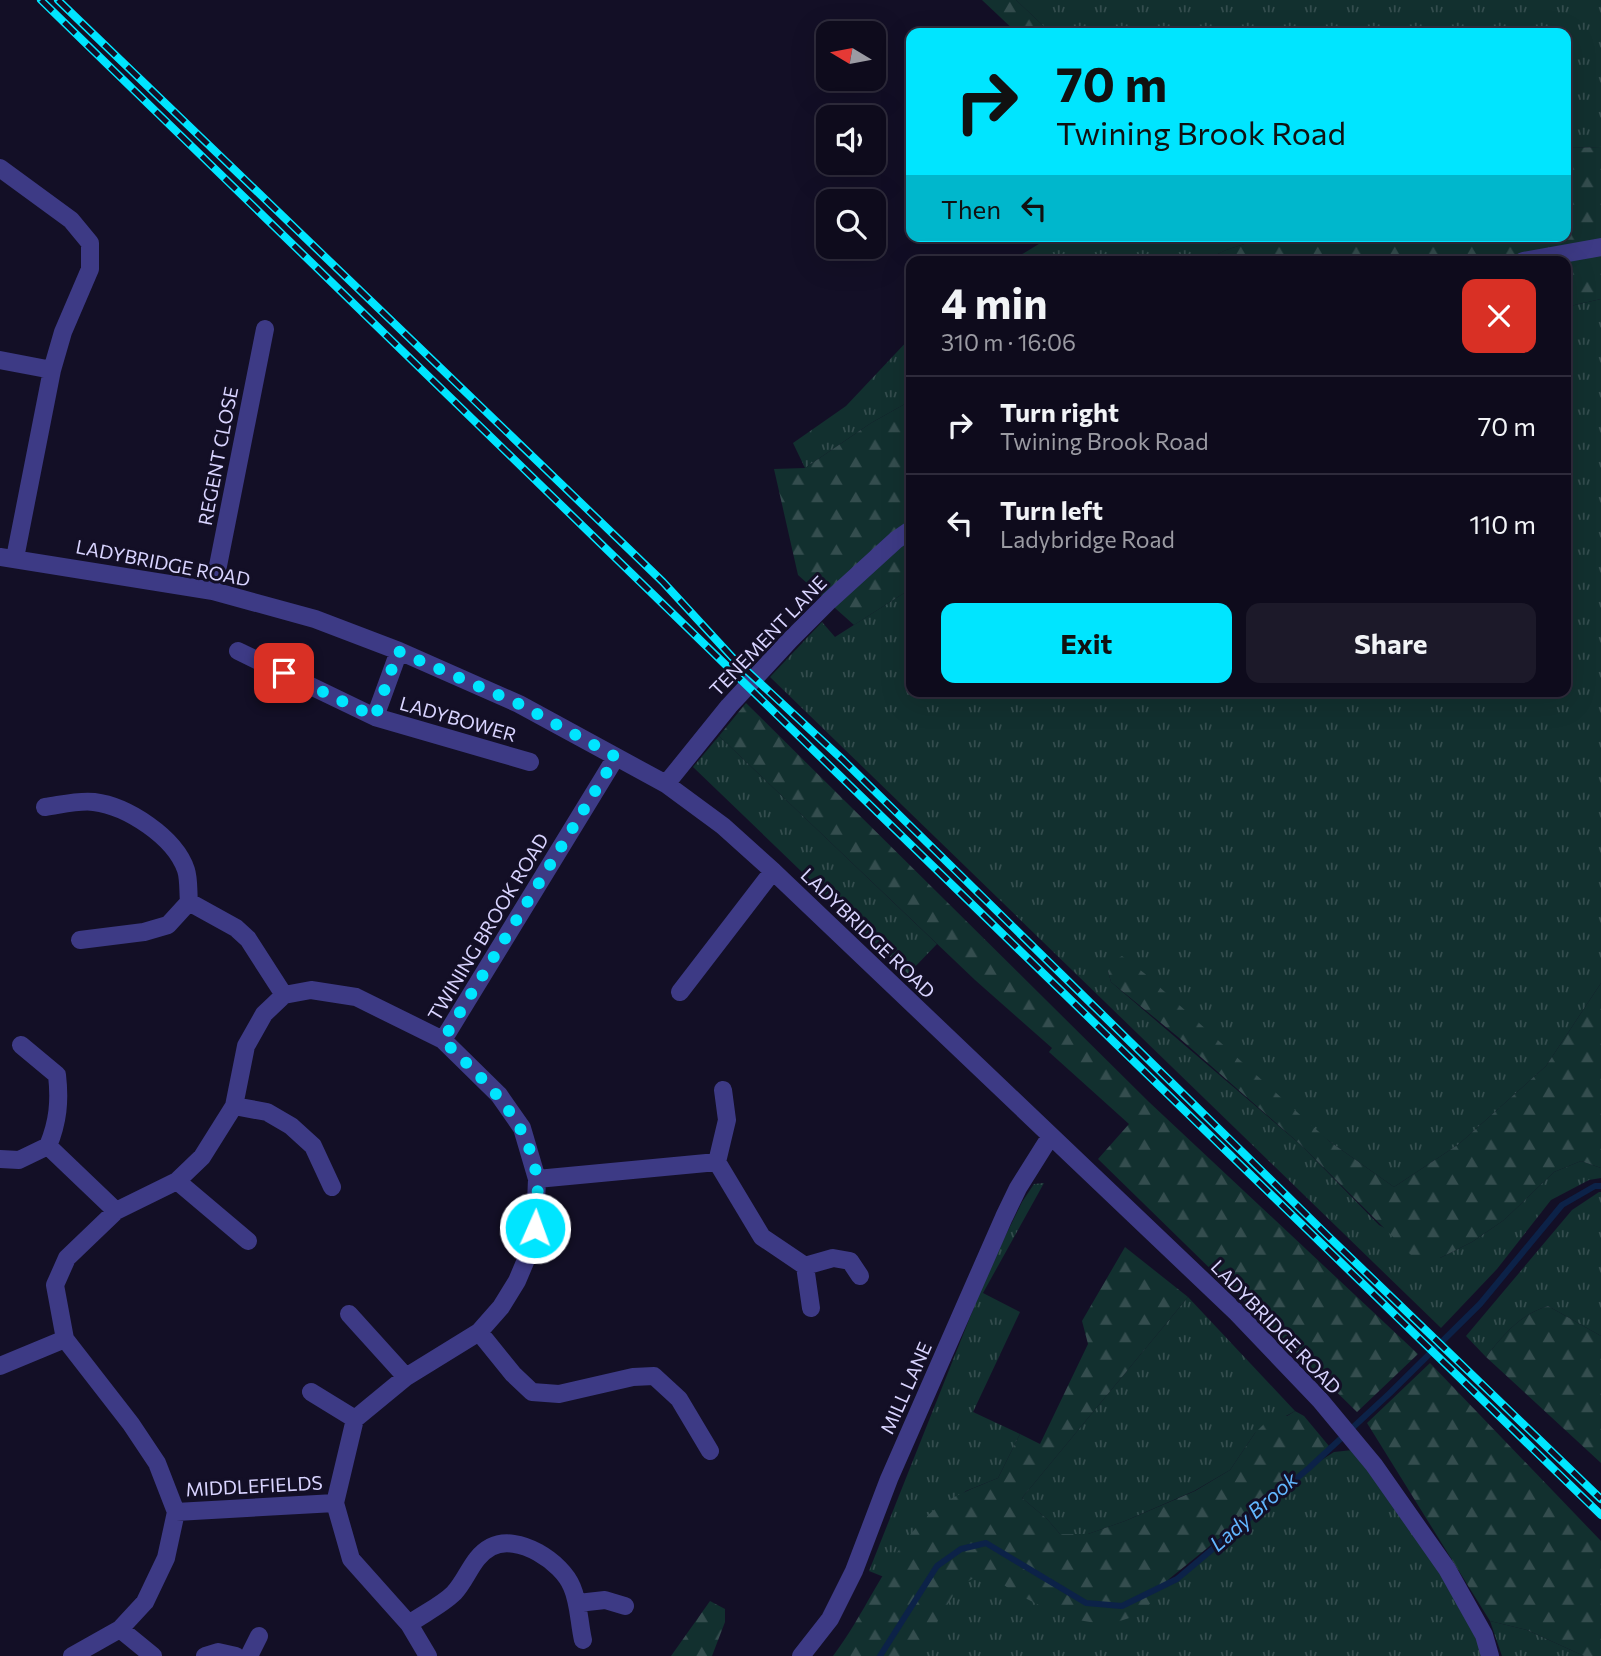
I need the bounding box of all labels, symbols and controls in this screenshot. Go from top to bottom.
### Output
north arrow [816,21,886,91]
map controls [816,21,886,259]
text: 70 m [1056,52,1167,112]
icon: right [941,56,1032,147]
button: sound [816,105,886,175]
text: Twining Brook Road [1056,112,1346,152]
button: search [816,189,886,259]
icon: left [1015,189,1053,227]
text: Then [941,193,1001,224]
text: 4 min [941,276,1047,328]
button: close [1462,279,1536,353]
text: 310 m · 16:06 [941,328,1076,356]
street label: REGENT CLOSE [193,385,242,527]
text: Turn right [1000,396,1119,427]
icon: right [941,406,979,444]
text: 70 m [1478,410,1536,441]
text: Twining Brook Road [1000,427,1208,455]
text: Turn left [1000,494,1103,525]
icon: left [941,504,979,542]
text: 110 m [1469,508,1536,539]
text: Ladybridge Road [1000,525,1175,553]
street label: LADYBRIDGE ROAD [74,534,252,591]
street label: TENEMENT LANE [704,571,831,701]
button: Exit [941,603,1232,683]
button: Share [1246,603,1536,683]
pin [254,643,314,703]
icon: arrive [265,654,303,692]
street label: LADYBOWER [397,691,519,746]
street label: TWINING BROOK ROAD [422,829,553,1025]
street label: LADYBRIDGE ROAD [797,863,940,1002]
position arrow [498,1191,572,1265]
street label: LADYBRIDGE ROAD [1207,1255,1346,1398]
street label: MILL LANE [875,1338,936,1437]
water label: Lady Brook [1204,1466,1302,1556]
street label: MIDDLEFIELDS [185,1470,323,1501]

